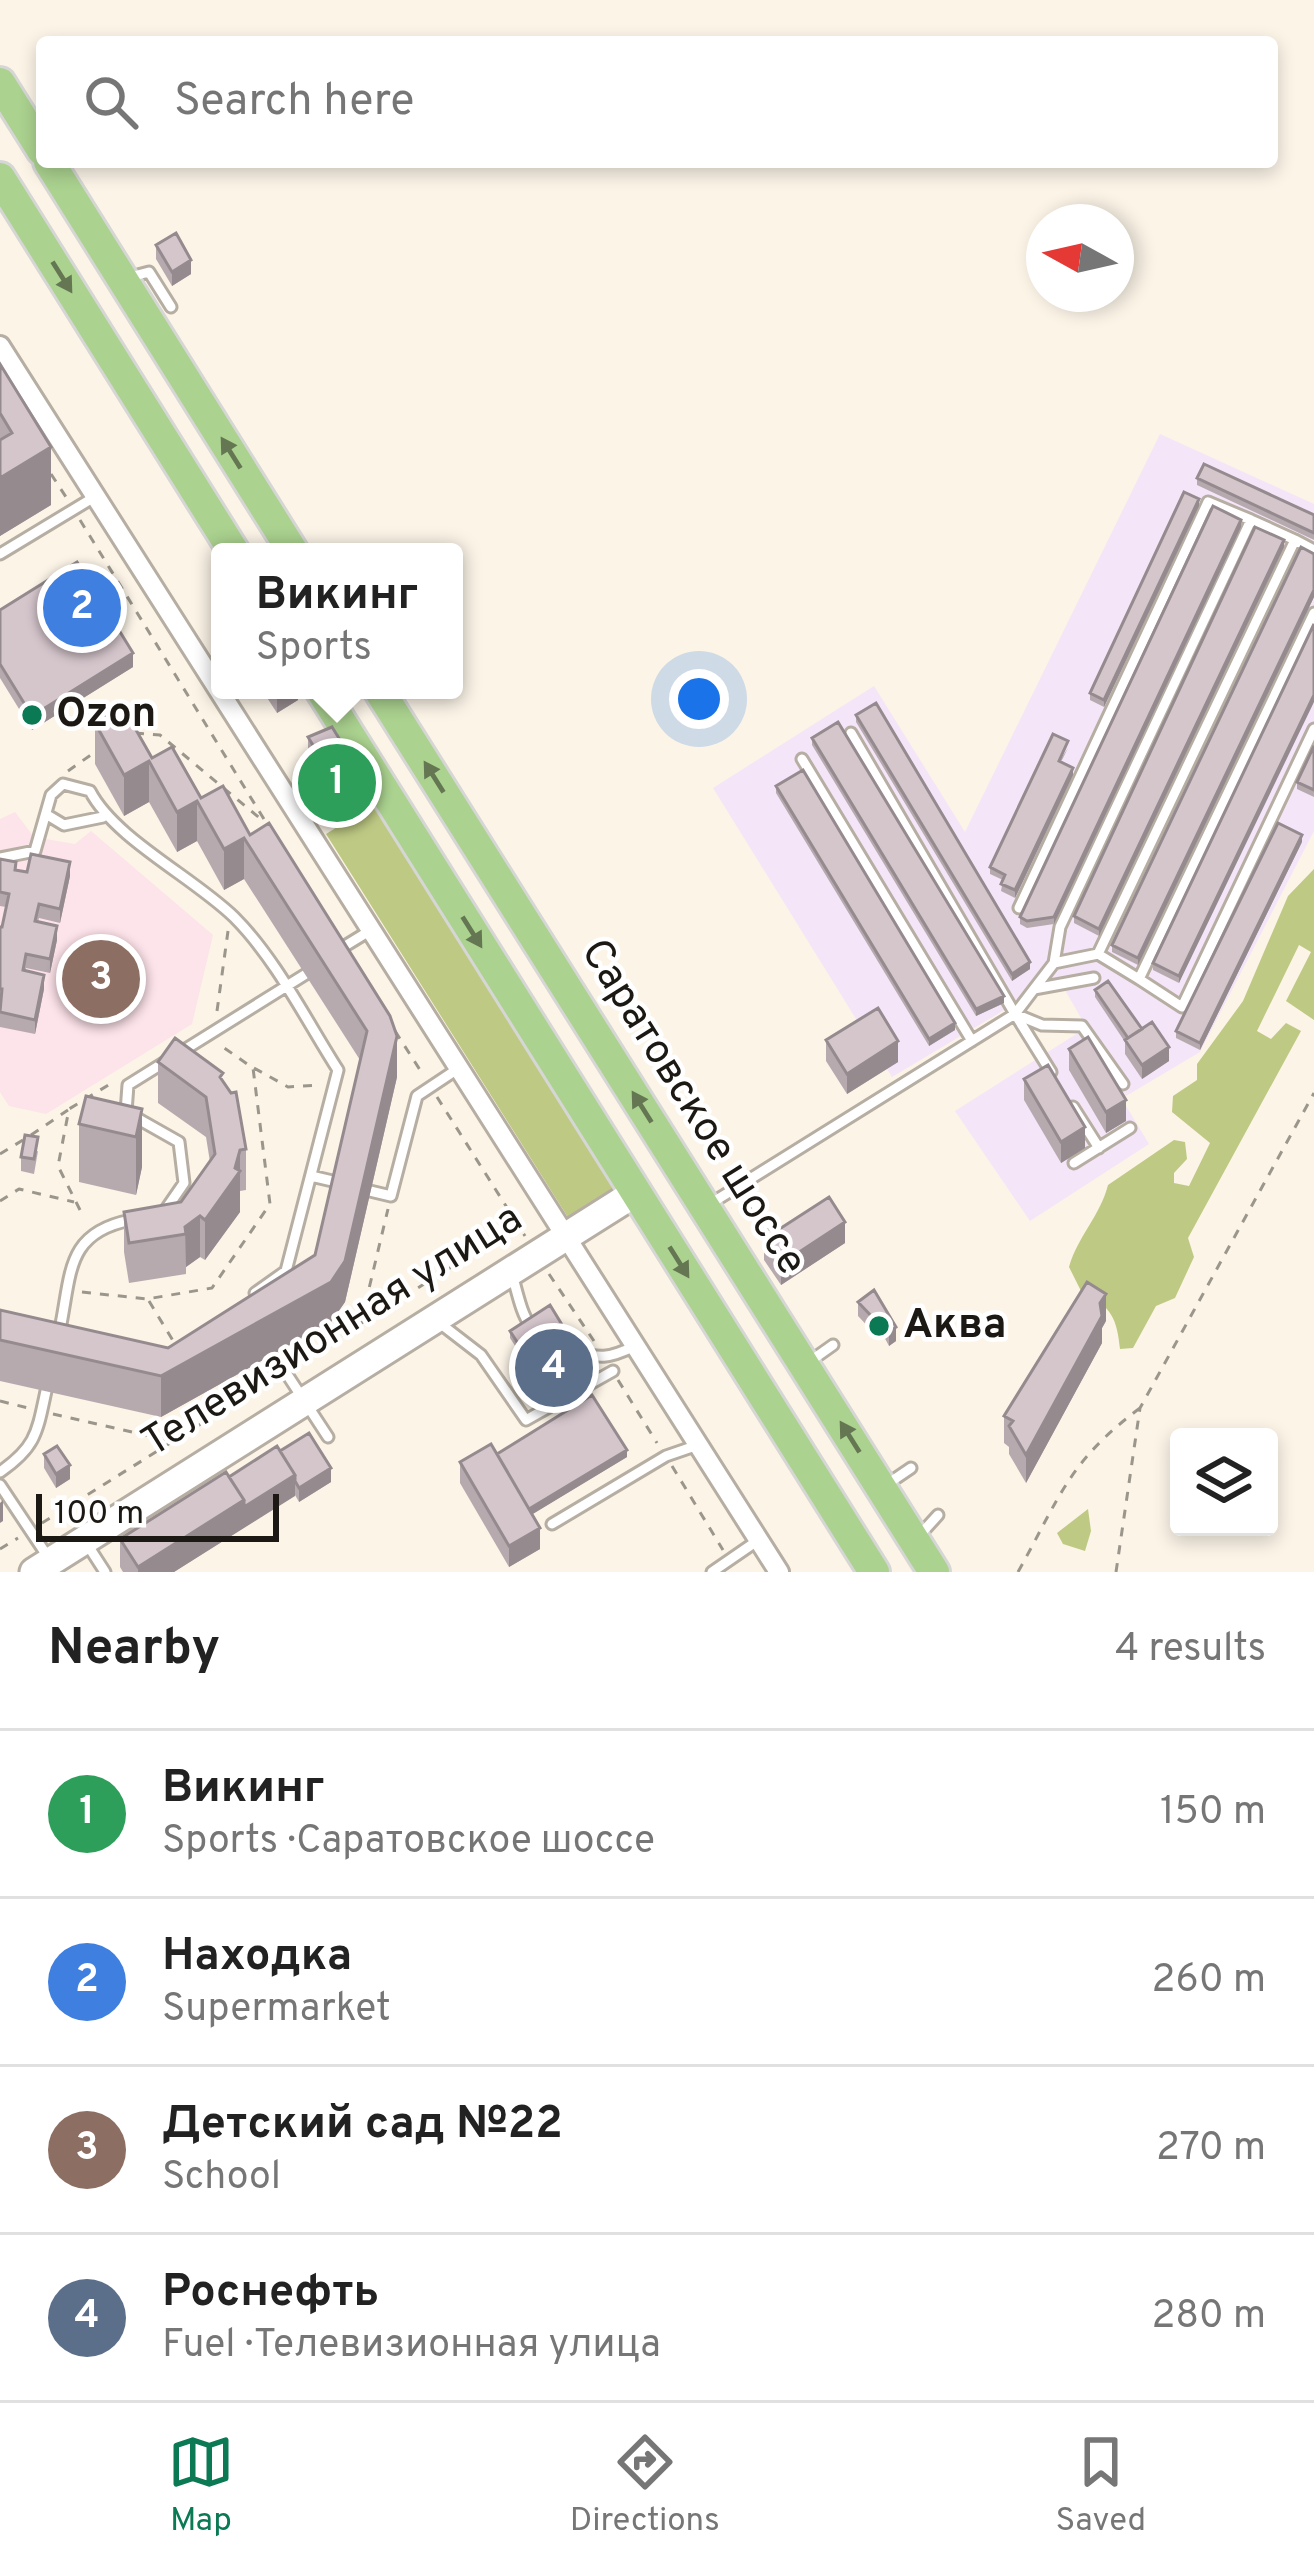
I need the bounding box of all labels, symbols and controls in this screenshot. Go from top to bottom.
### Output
search box [36,36,1278,168]
icon: search [78,69,144,135]
text: Search here [174,74,414,131]
north arrow [1026,204,1134,312]
one-way arrow [51,260,72,294]
one-way arrow [221,436,242,470]
popup [211,543,463,699]
pin: 2 [43,563,121,653]
text: Викинг [256,568,418,625]
text: Sports [256,625,372,674]
your location [669,669,729,729]
place label: Ozon [56,689,156,742]
marker: Ozon [19,702,45,728]
pin: 1 [298,738,376,828]
one-way arrow [424,760,445,794]
one-way arrow [460,915,482,948]
street label: Саратовское шоссе [567,930,817,1286]
pin: 3 [62,934,140,1024]
one-way arrow [632,1090,653,1124]
street label: Телевизионная улица [133,1193,533,1471]
one-way arrow [668,1245,689,1279]
place label: Аква [903,1300,1006,1353]
marker: Аква [866,1313,892,1339]
pin: 4 [515,1323,593,1413]
one-way arrow [840,1420,861,1454]
map controls [1170,1428,1278,1536]
button: layers [1170,1428,1278,1536]
scale bar [36,1488,279,1541]
text: 100 m [54,1494,144,1536]
text: Nearby [48,1618,220,1683]
text: 4 results [1115,1626,1266,1675]
text: Викинг [162,1761,324,1818]
text: 1 [79,1789,95,1838]
text: 150 m [1160,1789,1266,1838]
text: Sports · Саратовское шоссе [162,1818,655,1867]
text: Находка [162,1929,352,1986]
text: 2 [75,1957,99,2006]
text: 260 m [1152,1957,1266,2006]
text: Supermarket [162,1986,391,2035]
text: Детский сад №22 [162,2097,563,2154]
text: 3 [75,2125,99,2174]
text: 270 m [1156,2125,1266,2174]
text: School [162,2154,281,2203]
text: Роснефть [162,2265,379,2322]
text: 4 [74,2293,100,2342]
text: 280 m [1151,2293,1266,2342]
text: Fuel · Телевизионная улица [162,2322,661,2371]
tab: Map [168,2429,234,2543]
tab: Directions [570,2429,720,2543]
tab: Saved [1055,2429,1146,2543]

